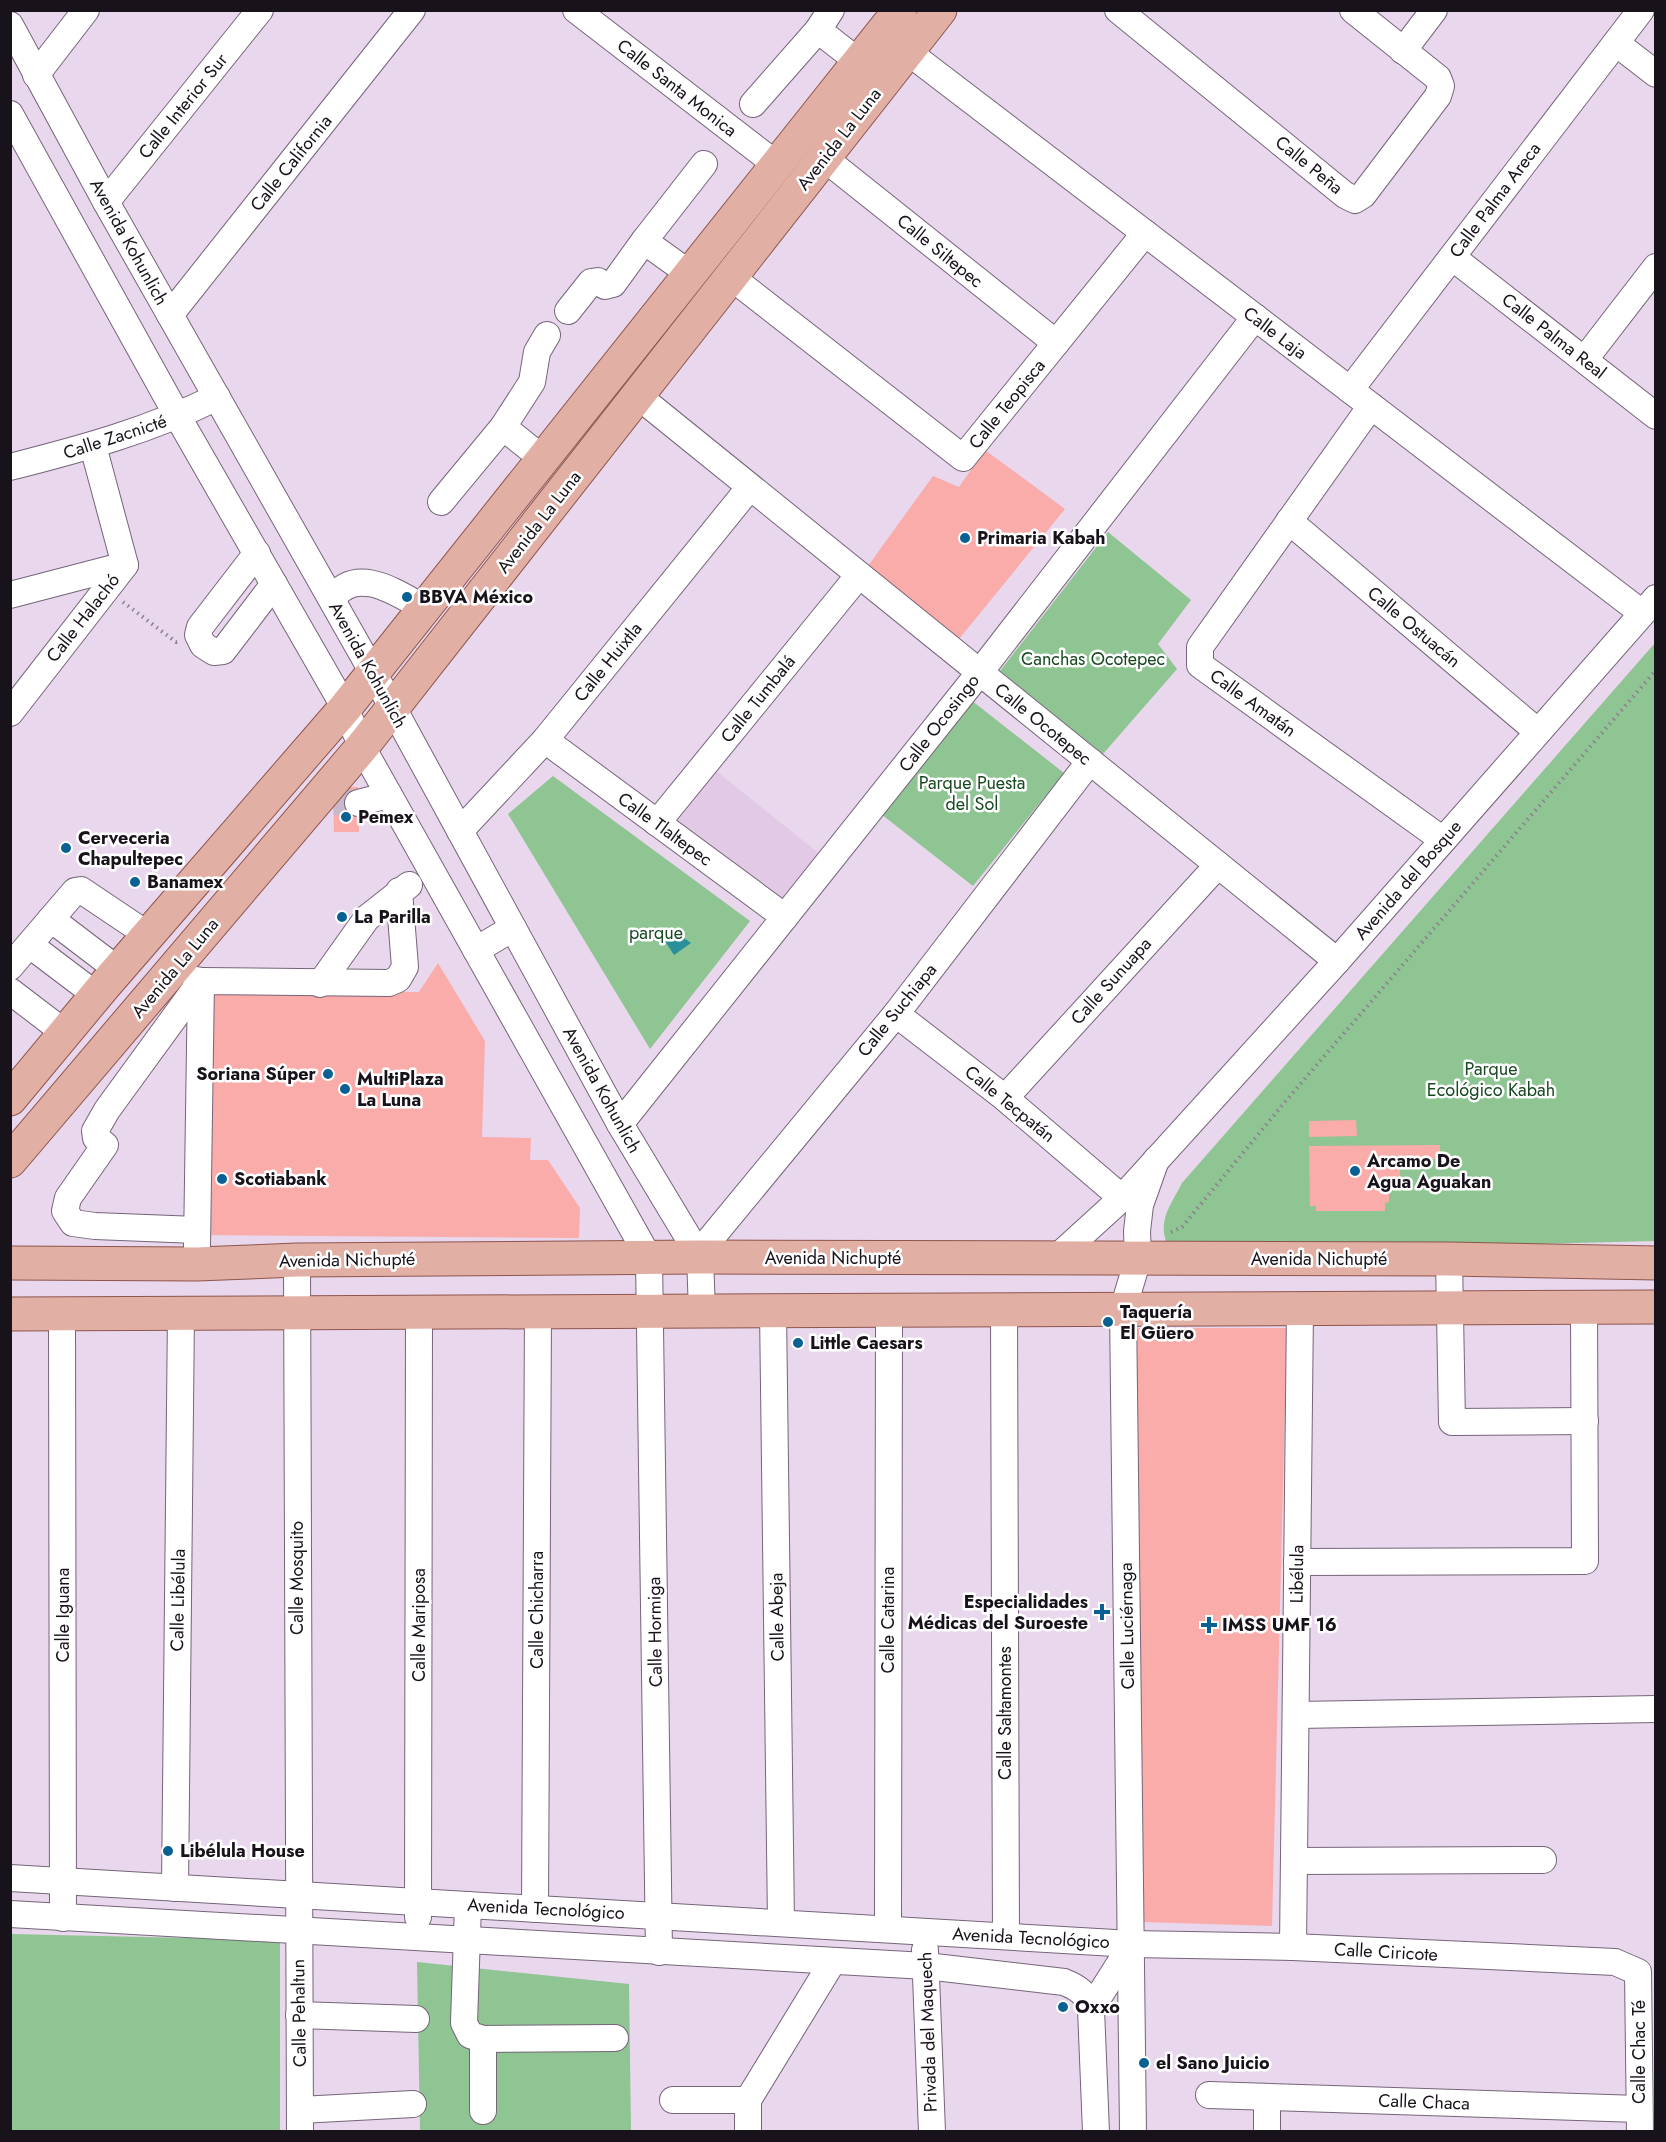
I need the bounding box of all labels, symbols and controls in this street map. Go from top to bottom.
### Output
street label: Calle Santa Monica [611,33,743,143]
street label: Calle Interior Sur [132,47,234,164]
street label: Avenida La Luna [791,82,887,196]
street label: Calle California [244,109,338,217]
street label: Calle Peña [1269,130,1349,200]
street label: Calle Palma Areca [1443,137,1547,263]
street label: Avenida Kohunlich [83,174,175,310]
street label: Calle Siltepec [891,208,989,294]
street label: Calle Palma Real [1496,287,1612,385]
street label: Calle Laja [1238,300,1312,366]
street label: Calle Teopisca [963,353,1051,455]
street label: Calle Zacnicté [60,408,170,466]
street label: Avenida La Luna [491,465,587,579]
place label: Primaria Kabah [977,525,1105,551]
marker: Primaria Kabah [958,531,972,545]
street label: Calle Halachó [40,568,126,668]
street label: Calle Ostuacán [1362,580,1466,674]
place label: BBVA México [419,584,533,610]
marker: BBVA México [400,590,414,604]
street label: Avenida Kohunlich [322,597,414,733]
street label: Calle Huixtla [568,617,648,707]
park label: Canchas Ocotepec [1021,646,1165,672]
street label: Calle Tumbalá [714,650,802,748]
street label: Calle Amatán [1204,663,1302,743]
street label: Calle Ocosingo [892,668,986,778]
street label: Calle Ocotepec [989,677,1097,771]
park label: Parque Puesta del Sol [919,770,1025,817]
street label: Calle Tlaltepec [612,786,718,872]
place label: Pemex [358,804,414,830]
marker: Pemex [339,810,353,824]
street label: Avenida del Bosque [1348,814,1468,946]
place label: Cerveceria Chapultepec [78,825,183,872]
marker: Cerveceria Chapultepec [59,841,73,855]
place label: Banamex [147,869,224,895]
marker: Banamex [128,875,142,889]
place label: La Parilla [354,904,431,930]
marker: La Parilla [335,910,349,924]
street label: Avenida La Luna [125,912,225,1024]
park label: parque [629,920,683,946]
street label: Calle Sunuapa [1065,932,1157,1030]
street label: Calle Suchiapa [851,958,943,1062]
street label: Avenida Kohunlich [556,1022,648,1158]
park label: Parque Ecológico Kabah [1427,1056,1555,1103]
street label: Calle Tecpatán [959,1059,1061,1149]
place label: Soriana Súper [196,1061,317,1087]
place label: MultiPlaza La Luna [357,1066,444,1113]
marker: Soriana Súper [321,1067,335,1081]
marker: MultiPlaza La Luna [338,1082,352,1096]
place label: Arcamo De Agua Aguakan [1366,1148,1491,1195]
marker: Arcamo De Agua Aguakan [1348,1164,1362,1178]
place label: Scotiabank [234,1166,327,1192]
marker: Scotiabank [215,1172,229,1186]
street label: Avenida Nichupté [765,1245,901,1271]
street label: Avenida Nichupté [279,1246,415,1274]
street label: Avenida Nichupté [1251,1246,1387,1272]
place label: Taquería El Güero [1120,1299,1195,1346]
marker: Taquería El Güero [1101,1315,1115,1329]
place label: Little Caesars [810,1330,923,1356]
marker: Little Caesars [791,1336,805,1350]
street label: Calle Mosquito [284,1521,310,1635]
street label: Libélula [1283,1544,1311,1604]
street label: Calle Libélula [164,1548,192,1652]
street label: Calle Chicharra [524,1551,550,1669]
street label: Calle Luciérnaga [1113,1562,1141,1690]
street label: Calle Catarina [875,1567,901,1673]
street label: Calle Iguana [50,1568,76,1662]
street label: Calle Mariposa [406,1568,432,1682]
street label: Calle Abeja [763,1573,791,1661]
street label: Calle Hormiga [641,1577,669,1687]
place label: Especialidades Médicas del Suroeste [908,1589,1088,1636]
marker: Especialidades Médicas del Suroeste [1093,1603,1111,1621]
place label: IMSS UMF 16 [1222,1612,1337,1638]
marker: IMSS UMF 16 [1200,1616,1218,1634]
street label: Calle Saltamontes [992,1646,1018,1780]
place label: Libélula House [180,1838,305,1864]
marker: Libélula House [161,1844,175,1858]
street label: Avenida Tecnológico [467,1892,625,1926]
street label: Avenida Tecnológico [952,1921,1110,1955]
street label: Calle Ciricote [1333,1936,1439,1968]
street label: Privada del Maquech [912,1951,944,2113]
street label: Calle Pehaltun [285,1959,313,2067]
place label: Oxxo [1075,1994,1120,2020]
marker: Oxxo [1056,2000,1070,2014]
street label: Calle Chac Té [1626,2000,1652,2104]
place label: el Sano Juicio [1156,2050,1270,2076]
marker: el Sano Juicio [1137,2056,1151,2070]
street label: Calle Chaca [1378,2087,1470,2117]

